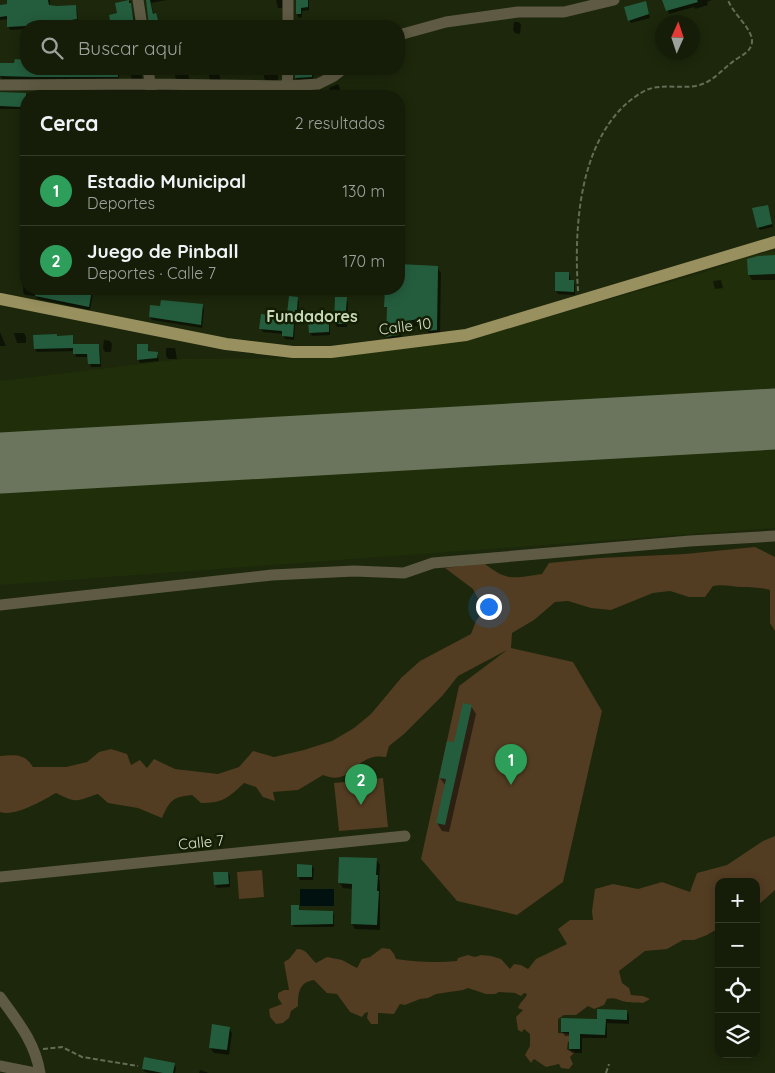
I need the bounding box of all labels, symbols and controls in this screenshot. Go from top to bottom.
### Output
north arrow [655,15,700,60]
search box [20,20,405,75]
icon: search [38,34,66,62]
text: Buscar aquí [78,36,182,60]
text: Cerca [40,110,98,136]
text: 2 resultados [295,113,385,133]
text: Estadio Municipal [87,169,246,193]
text: 1 [53,181,59,201]
text: 130 m [342,181,385,201]
text: Deportes [87,193,155,213]
text: Juego de Pinball [87,239,239,263]
text: 2 [51,251,61,271]
text: 170 m [342,251,385,271]
text: Deportes · Calle 7 [87,263,216,283]
district label: Fundadores [266,306,358,326]
street label: Calle 10 [378,313,432,339]
your location [476,594,502,620]
pin: 1 [495,744,527,785]
pin: 2 [345,764,377,805]
street label: Calle 7 [177,830,225,854]
map controls [715,878,760,1058]
button: + [715,878,760,923]
button: − [715,923,760,968]
button: locate [715,968,760,1013]
button: layers [715,1013,760,1058]

